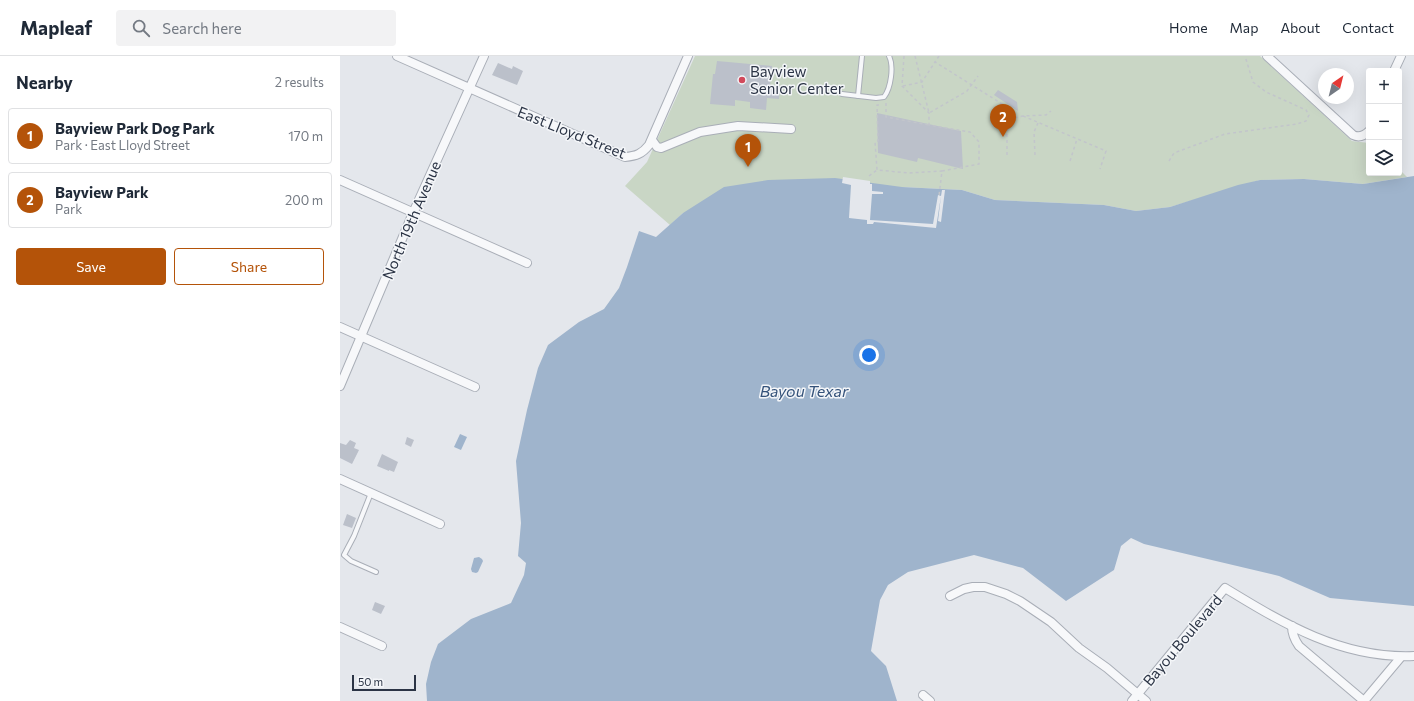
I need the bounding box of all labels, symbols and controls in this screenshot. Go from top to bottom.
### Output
search box [116,10,396,46]
text: Mapleaf [20,16,92,39]
icon: search [130,17,152,39]
text: Search here [162,19,242,37]
text: Home [1169,19,1208,36]
text: Map [1230,19,1258,36]
text: About [1280,19,1320,36]
text: Contact [1342,19,1394,36]
place label: Bayview Senior Center [750,62,844,97]
north arrow [1318,68,1354,104]
map controls [1366,68,1402,176]
button: + [1366,68,1402,104]
text: Nearby [16,72,73,93]
text: 2 results [275,74,324,90]
marker: Bayview Senior Center [737,75,747,85]
street label: East Lloyd Street [515,102,629,162]
pin: 2 [990,104,1016,137]
button: − [1366,104,1402,140]
text: Bayview Park Dog Park [55,119,215,137]
text: 1 [27,128,33,144]
text: 170 m [288,128,323,144]
pin: 1 [735,134,761,167]
text: Park · East Lloyd Street [55,137,190,153]
button: layers [1366,140,1402,176]
street label: North 19th Avenue [378,158,444,282]
text: Bayview Park [55,183,149,201]
text: 2 [26,192,34,208]
text: 200 m [285,192,323,208]
text: Park [55,201,82,217]
button: Save [16,248,166,285]
button: Share [174,248,324,285]
your location [859,345,879,365]
water label: Bayou Texar [760,381,849,400]
street label: Bayou Boulevard [1139,591,1225,689]
scale bar [352,673,416,692]
text: 50 m [358,675,383,688]

